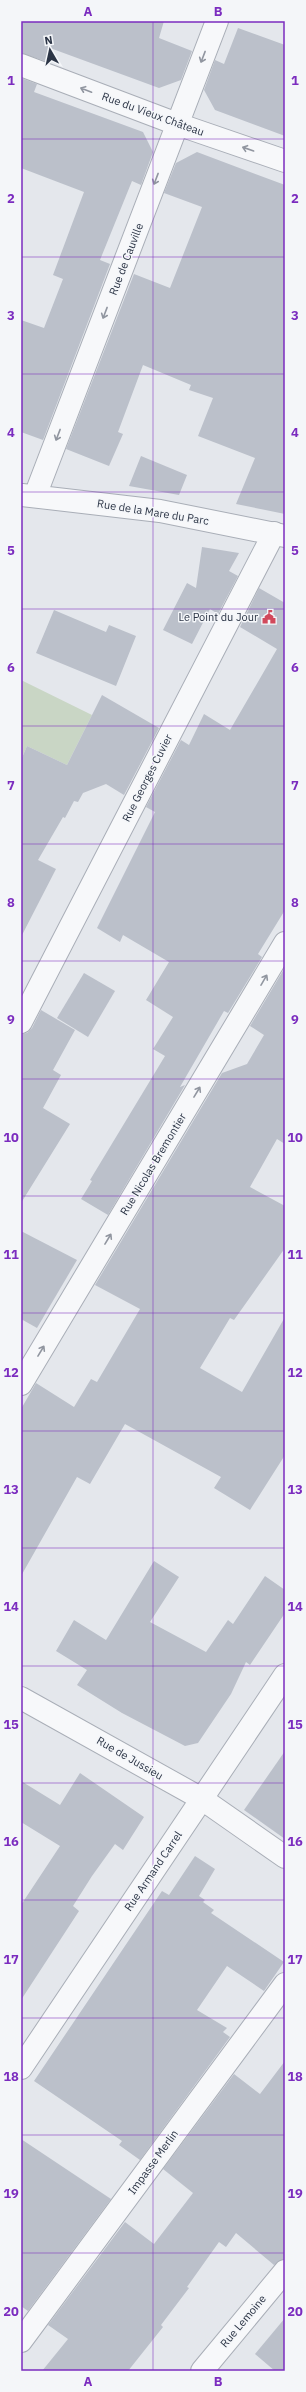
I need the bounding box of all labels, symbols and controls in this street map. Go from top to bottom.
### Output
text: A [84,3,93,20]
text: B [214,3,223,20]
north arrow [30,30,70,70]
text: N [43,33,53,48]
one-way arrow [198,51,206,63]
text: 1 [7,72,15,89]
text: 1 [291,72,299,89]
one-way arrow [81,85,93,93]
street label: Rue du Vieux Château [100,89,206,139]
one-way arrow [243,144,255,152]
one-way arrow [152,172,160,184]
text: 2 [7,190,15,207]
text: 2 [291,190,299,207]
street label: Rue de Cauville [106,221,146,297]
text: 3 [7,307,15,324]
one-way arrow [100,307,108,319]
text: 3 [291,307,299,324]
text: 4 [7,424,15,441]
text: 4 [291,424,299,441]
one-way arrow [54,428,62,440]
street label: Rue de la Mare du Parc [96,496,210,528]
text: 5 [7,542,15,559]
text: 5 [291,542,299,559]
public building icon: Le Point du Jour [261,609,277,625]
place label: Le Point du Jour [179,610,258,624]
text: 6 [7,659,15,676]
text: 6 [291,659,299,676]
street label: Rue Georges Cuvier [119,732,175,824]
text: 7 [7,777,15,794]
text: 7 [291,777,299,794]
text: 8 [7,894,15,911]
text: 8 [291,894,299,911]
one-way arrow [260,974,268,986]
text: 9 [7,1011,15,1028]
text: 9 [291,1011,299,1028]
one-way arrow [193,1086,201,1098]
street label: Rue Nicolas Bremontier [117,1110,189,1218]
text: 10 [3,1129,19,1146]
text: 10 [287,1129,303,1146]
one-way arrow [105,1233,113,1245]
text: 11 [3,1246,19,1263]
text: 11 [287,1246,303,1263]
one-way arrow [37,1346,45,1357]
text: 12 [3,1364,19,1381]
text: 12 [287,1364,303,1381]
text: 13 [3,1481,19,1498]
text: 13 [287,1481,303,1498]
text: 14 [3,1598,19,1615]
text: 14 [287,1598,303,1615]
text: 15 [3,1716,19,1733]
text: 15 [287,1716,303,1733]
street label: Rue de Jussieu [94,1733,166,1783]
street label: Rue Armand Carrel [121,1828,185,1914]
text: 16 [3,1833,19,1850]
text: 16 [287,1833,303,1850]
text: 17 [3,1951,19,1968]
text: 17 [287,1951,303,1968]
text: 18 [3,2068,19,2085]
text: 18 [287,2068,303,2085]
street label: Impasse Merlin [125,2127,181,2197]
text: 19 [3,2185,19,2202]
text: 19 [287,2185,303,2202]
street label: Rue Lemoine [217,2292,269,2350]
text: 20 [3,2303,19,2320]
text: 20 [287,2303,303,2320]
text: A [84,2373,93,2390]
text: B [214,2373,223,2390]

